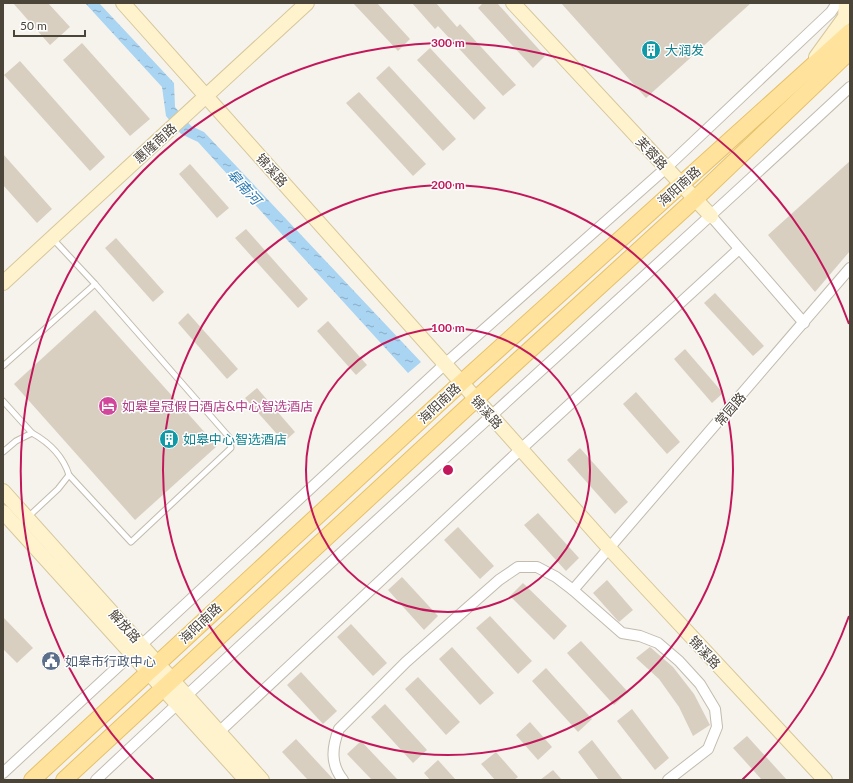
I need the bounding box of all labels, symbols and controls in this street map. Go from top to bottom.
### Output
scale bar [14,12,85,38]
text: 50 m [20,18,47,33]
text: 300 m [431,35,465,50]
building icon: 大润发 [640,39,662,61]
place label: 大润发 [665,42,704,58]
street label: 惠隆南路 [130,120,180,166]
street label: 芙蓉路 [633,133,671,173]
street label: 锦溪路 [253,150,291,190]
street label: 海阳南路 [654,163,704,209]
water label: 皋南河 [224,166,267,210]
text: 200 m [431,177,465,192]
text: 100 m [431,320,465,335]
street label: 海阳南路 [415,379,463,427]
street label: 常园路 [711,389,749,429]
street label: 锦溪路 [468,392,506,432]
hotel icon: 如皋皇冠假日酒店&中心智选酒店 [97,395,119,417]
place label: 如皋皇冠假日酒店&中心智选酒店 [122,398,313,414]
building icon: 如皋中心智选酒店 [158,428,180,450]
place label: 如皋中心智选酒店 [183,431,287,447]
centre of rings [441,463,455,477]
street label: 海阳南路 [176,599,224,647]
street label: 解放路 [106,606,144,646]
street label: 锦溪路 [686,632,724,672]
public building icon: 如皋市行政中心 [40,650,62,672]
place label: 如皋市行政中心 [65,653,156,669]

